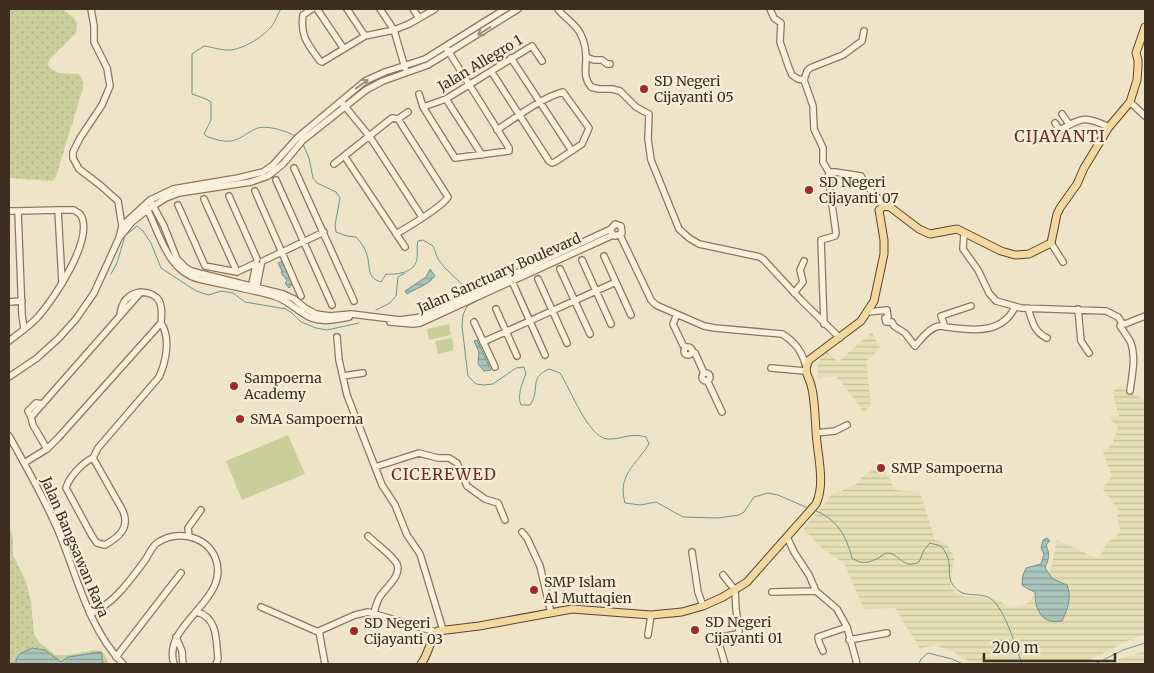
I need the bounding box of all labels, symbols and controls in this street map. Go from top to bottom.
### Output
one-way arrow [477,26,491,36]
street label: Jalan Allegro 1 [434,31,525,96]
place label: SD Negeri Cijayanti 05 [654,72,734,106]
one-way arrow [355,78,368,89]
marker: SD Negeri Cijayanti 05 [638,83,650,95]
district label: CIJAYANTI [1014,126,1106,146]
place label: SD Negeri Cijayanti 07 [819,173,898,207]
marker: SD Negeri Cijayanti 07 [803,184,815,196]
street label: Jalan Sanctuary Boulevard [414,229,584,318]
place label: Sampoerna Academy [243,369,322,403]
marker: Sampoerna Academy [228,380,240,392]
place label: SMA Sampoerna [250,410,364,428]
marker: SMA Sampoerna [234,413,246,425]
place label: SMP Sampoerna [891,459,1004,477]
marker: SMP Sampoerna [875,462,887,474]
district label: CICEREWED [391,464,497,484]
street label: Jalan Bangsawan Raya [37,473,113,620]
place label: SMP Islam Al Muttaqien [543,573,632,607]
marker: SMP Islam Al Muttaqien [528,584,540,596]
place label: SD Negeri Cijayanti 01 [705,613,783,647]
place label: SD Negeri Cijayanti 03 [364,614,443,648]
marker: SD Negeri Cijayanti 01 [689,624,701,636]
marker: SD Negeri Cijayanti 03 [348,625,360,637]
scale bar [984,630,1115,662]
text: 200 m [992,638,1039,657]

